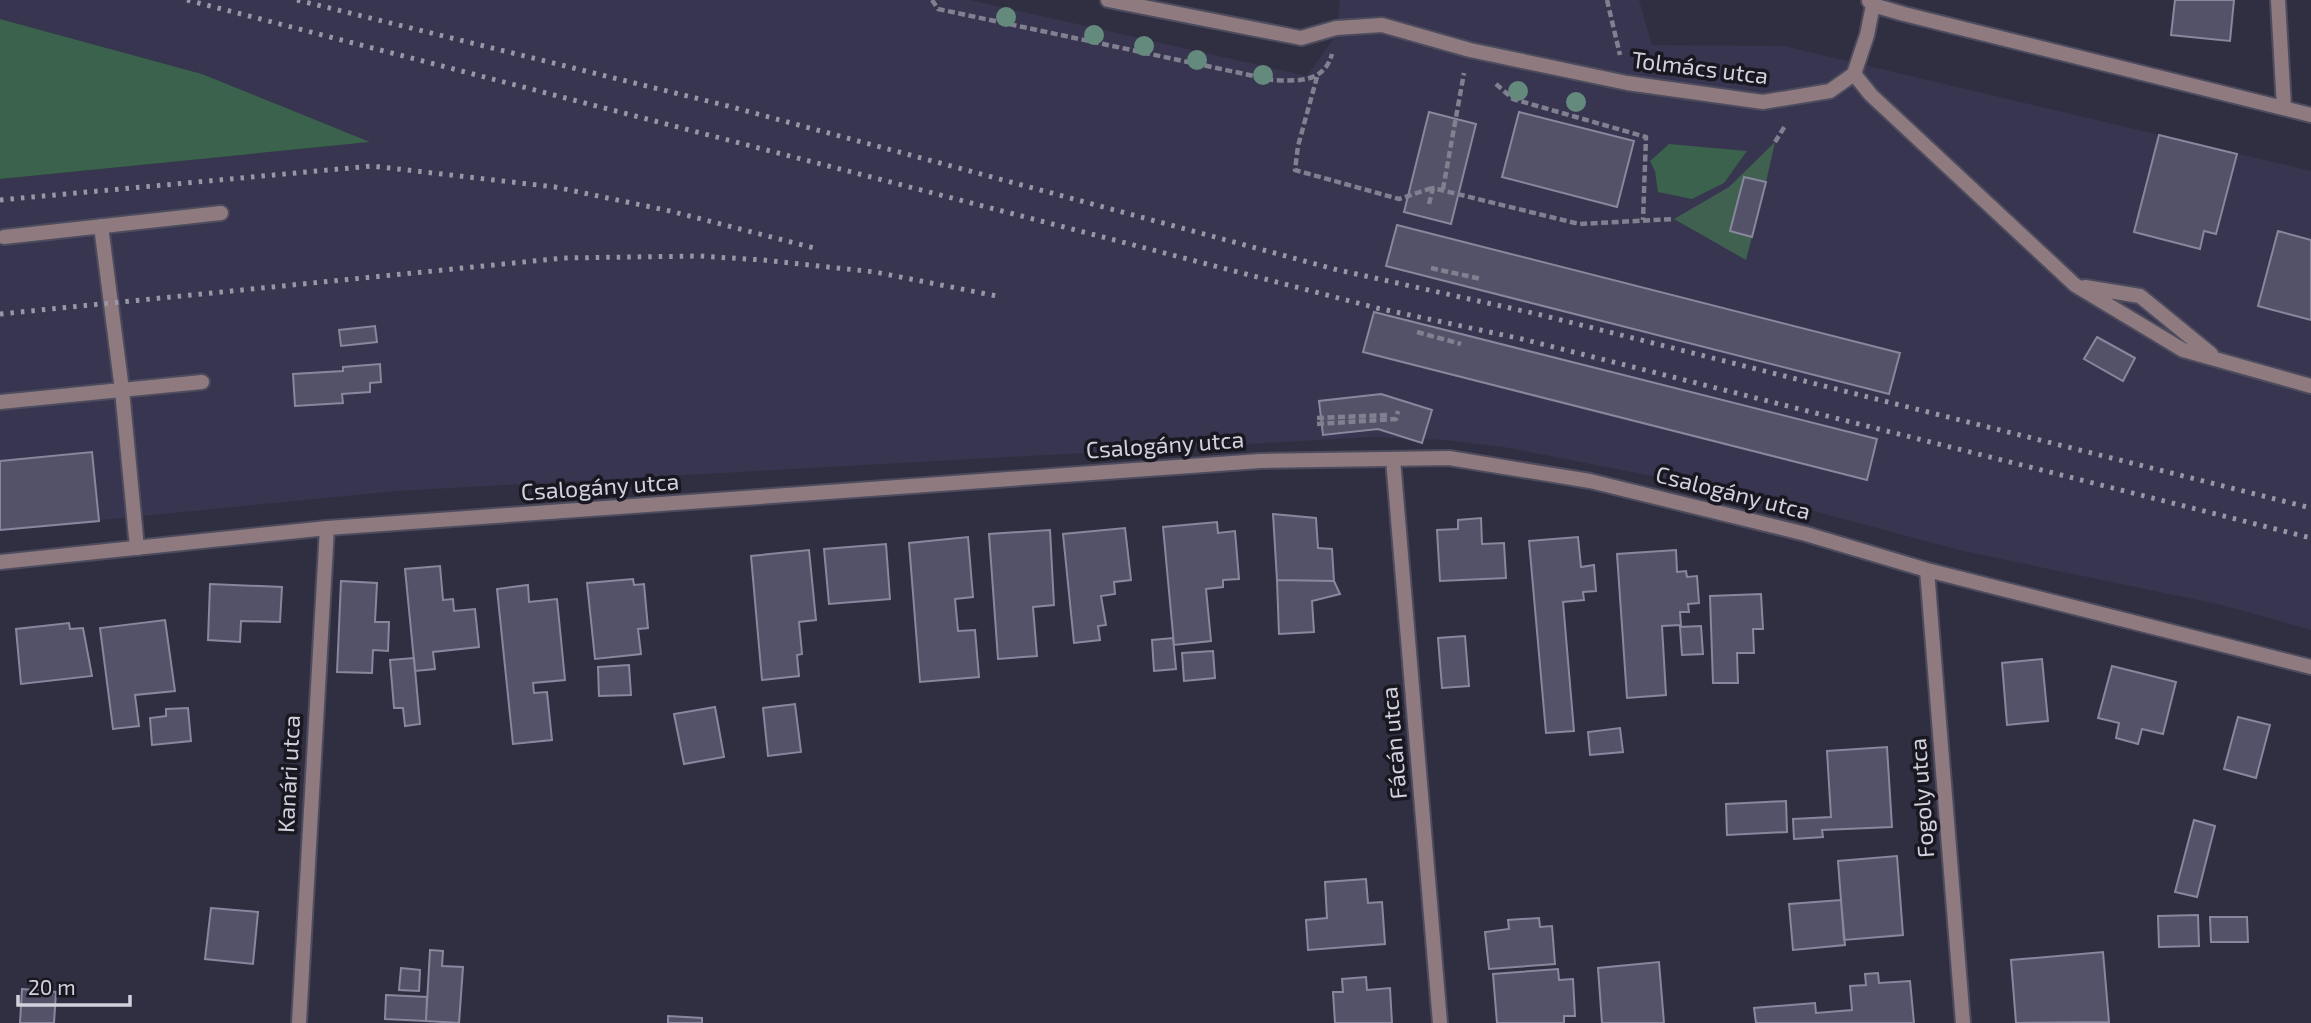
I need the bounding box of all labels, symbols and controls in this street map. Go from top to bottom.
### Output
street label: Tolmács utca [1630,45,1770,89]
street label: Csalogány utca [1085,425,1245,463]
street label: Csalogány utca [1653,459,1814,525]
street label: Csalogány utca [520,467,680,505]
street label: Fácán utca [1374,686,1412,800]
street label: Kanári utca [271,714,305,834]
street label: Fogoly utca [1903,737,1939,859]
scale bar [18,964,130,1008]
text: 20 m [28,974,76,999]

